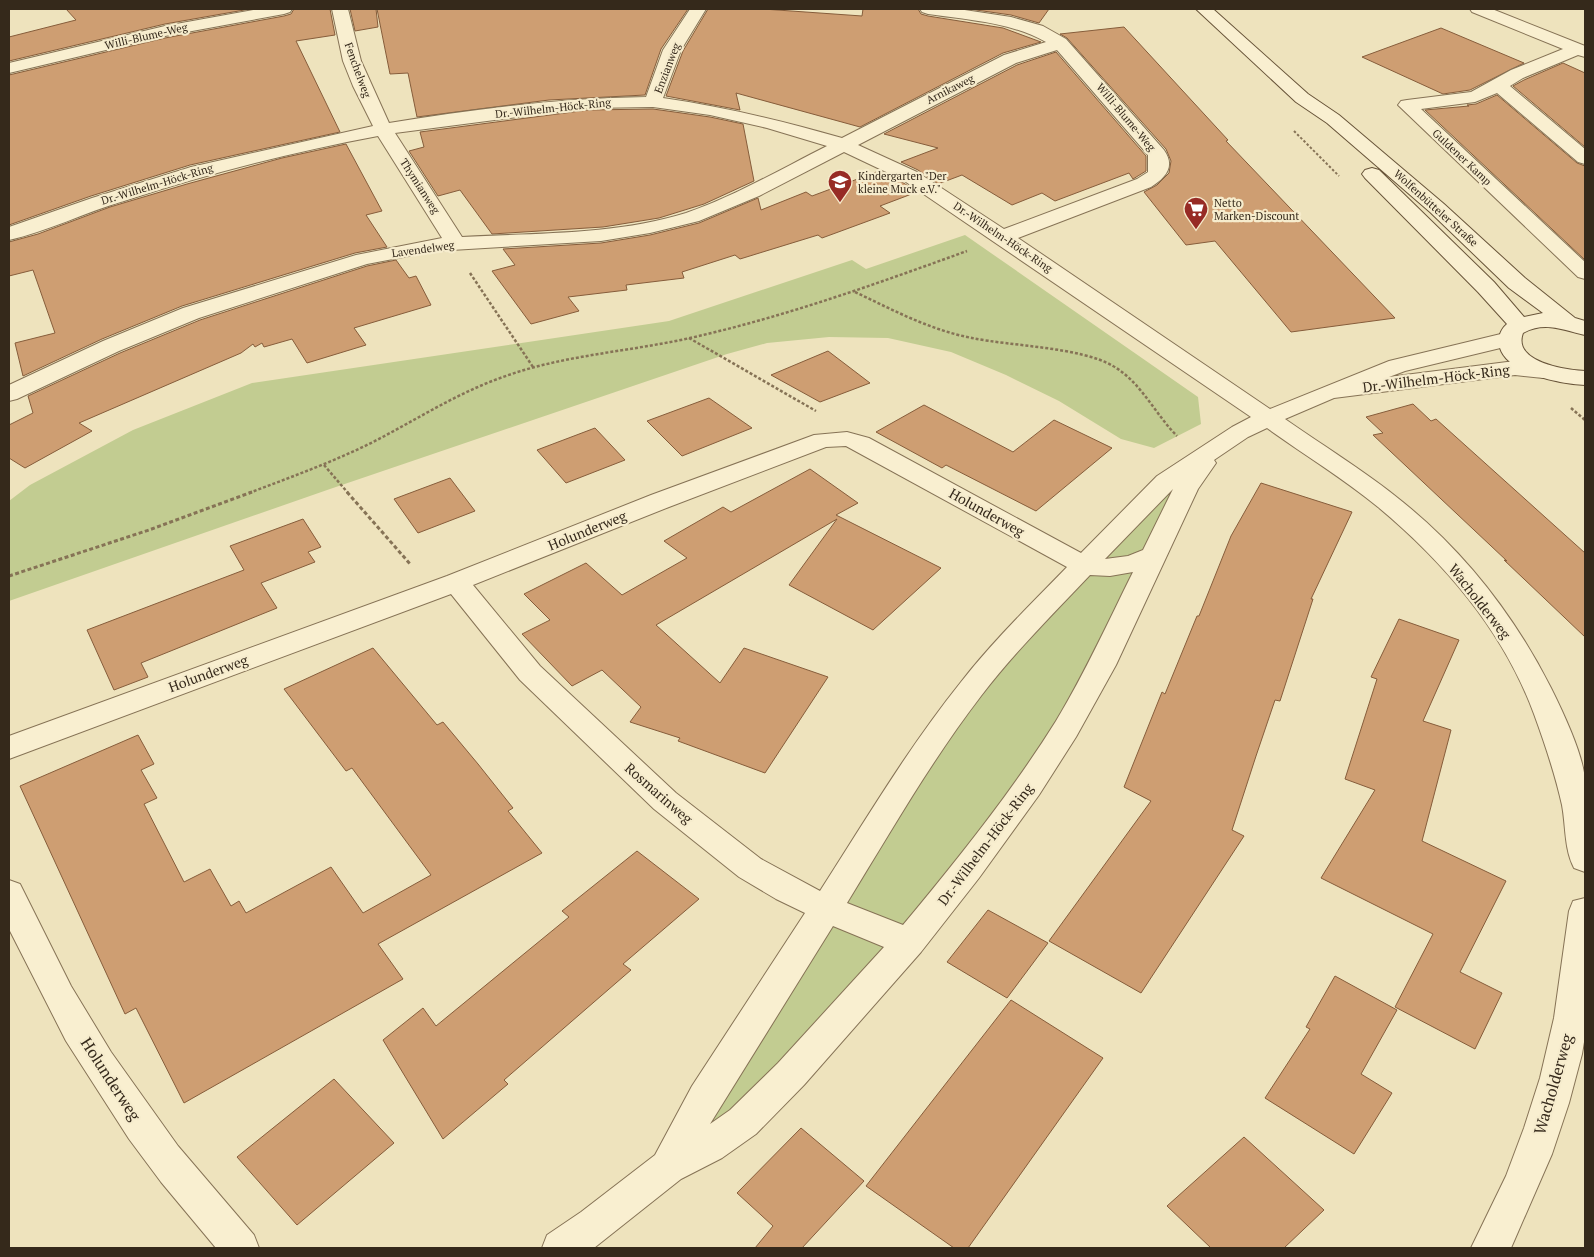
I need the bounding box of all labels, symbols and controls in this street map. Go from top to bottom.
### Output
street label: Willi-Blume-Weg [103,20,189,52]
street label: Fenchelweg [342,41,375,100]
street label: Enzianweg [651,41,683,95]
street label: Arnikaweg [924,71,977,107]
street label: Willi-Blume-Weg [1093,80,1159,154]
street label: Dr.-Wilhelm-Höck-Ring [494,95,612,121]
street label: Guldener Kamp [1429,126,1495,188]
street label: Thymianweg [397,156,443,216]
street label: Dr.-Wilhelm-Höck-Ring [99,160,215,208]
street label: Wolfenbütteler Straße [1391,166,1481,250]
school or university icon: Kindergarten "Der kleine Muck e.V." [827,169,853,203]
place label: Kindergarten "Der kleine Muck e.V." [858,169,947,196]
supermarket icon: Netto Marken-Discount [1183,196,1209,230]
place label: Netto Marken-Discount [1214,196,1299,223]
street label: Dr.-Wilhelm-Höck-Ring [951,199,1055,275]
street label: Lavendelweg [391,238,455,260]
street label: Dr.-Wilhelm-Höck-Ring [1361,359,1511,396]
street label: Holunderweg [946,484,1029,541]
street label: Holunderweg [545,505,630,554]
street label: Wacholderweg [1445,559,1516,643]
street label: Holunderweg [166,650,251,696]
street label: Rosmarinweg [621,758,697,828]
street label: Dr.-Wilhelm-Höck-Ring [933,779,1037,909]
street label: Wacholderweg [1528,1031,1578,1137]
street label: Holunderweg [76,1033,146,1125]

